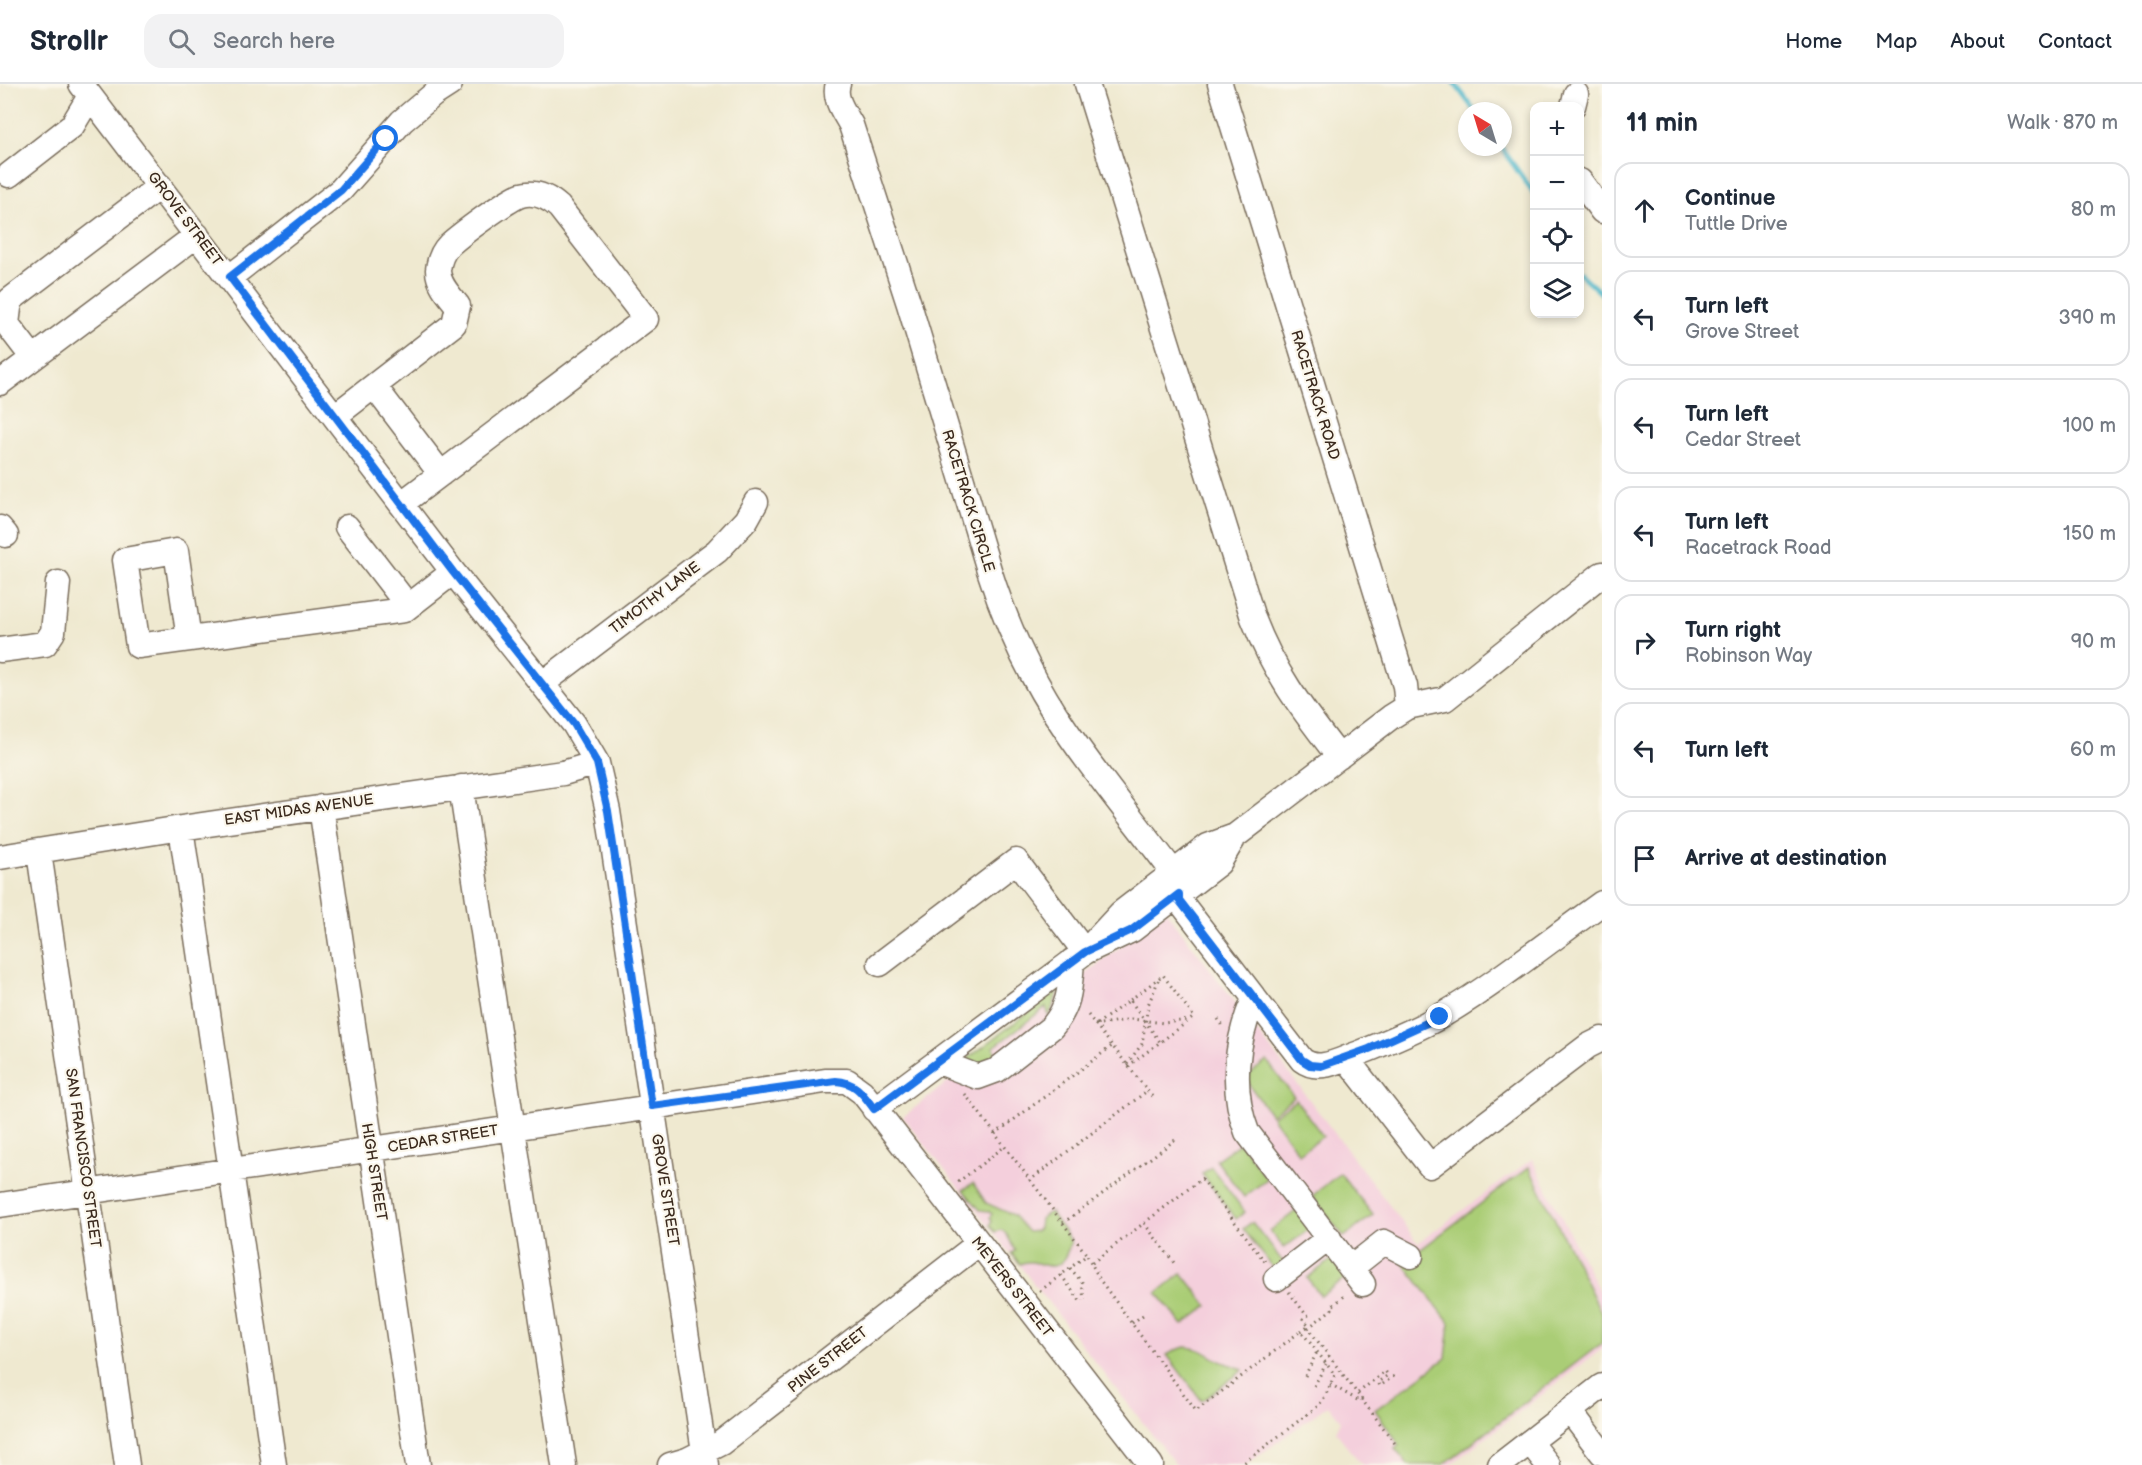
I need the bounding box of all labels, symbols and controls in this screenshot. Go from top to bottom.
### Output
search box [144,14,564,68]
text: Strollr [30,25,108,58]
icon: search [165,25,198,58]
text: Search here [213,28,335,55]
text: Home [1785,29,1842,54]
text: Map [1875,29,1917,54]
text: About [1950,29,2005,54]
text: Contact [2038,29,2112,54]
north arrow [1458,102,1512,156]
map controls [1530,102,1584,318]
button: + [1530,102,1584,156]
text: 11 min [1626,108,1698,139]
text: Walk · 870 m [2007,111,2118,135]
route start [372,125,398,151]
button: − [1530,156,1584,210]
street label: GROVE STREET [143,168,227,270]
text: Continue [1685,185,1775,212]
icon: ahead [1628,194,1661,227]
text: 80 m [2071,198,2116,222]
button: locate [1530,210,1584,264]
text: Tuttle Drive [1685,212,1788,236]
button: layers [1530,264,1584,318]
text: Turn left [1685,293,1769,320]
icon: left [1628,302,1661,335]
text: 390 m [2058,306,2116,330]
text: Grove Street [1685,320,1799,344]
street label: RACETRACK ROAD [1286,328,1344,462]
text: Turn left [1685,401,1769,428]
icon: left [1628,410,1661,443]
text: 100 m [2063,414,2116,438]
street label: RACETRACK CIRCLE [937,427,999,575]
text: Cedar Street [1685,428,1801,452]
text: Turn left [1685,509,1769,536]
icon: left [1628,518,1661,551]
text: 150 m [2063,522,2116,546]
text: Racetrack Road [1685,536,1832,560]
street label: TIMOTHY LANE [606,558,704,638]
text: Turn right [1685,617,1781,644]
icon: right [1628,626,1661,659]
text: 90 m [2071,630,2116,654]
text: Robinson Way [1685,644,1812,668]
icon: left [1628,734,1661,767]
text: Turn left [1685,737,1769,764]
text: 60 m [2070,738,2116,762]
street label: EAST MIDAS AVENUE [223,790,375,830]
icon: arrive [1628,842,1661,875]
text: Arrive at destination [1685,845,1887,872]
route end [1426,1003,1452,1029]
street label: SAN FRANCISCO STREET [61,1067,105,1249]
street label: CEDAR STREET [386,1121,500,1157]
street label: HIGH STREET [357,1122,391,1222]
street label: GROVE STREET [647,1133,683,1247]
street label: MEYERS STREET [967,1233,1057,1341]
street label: PINE STREET [784,1323,872,1397]

